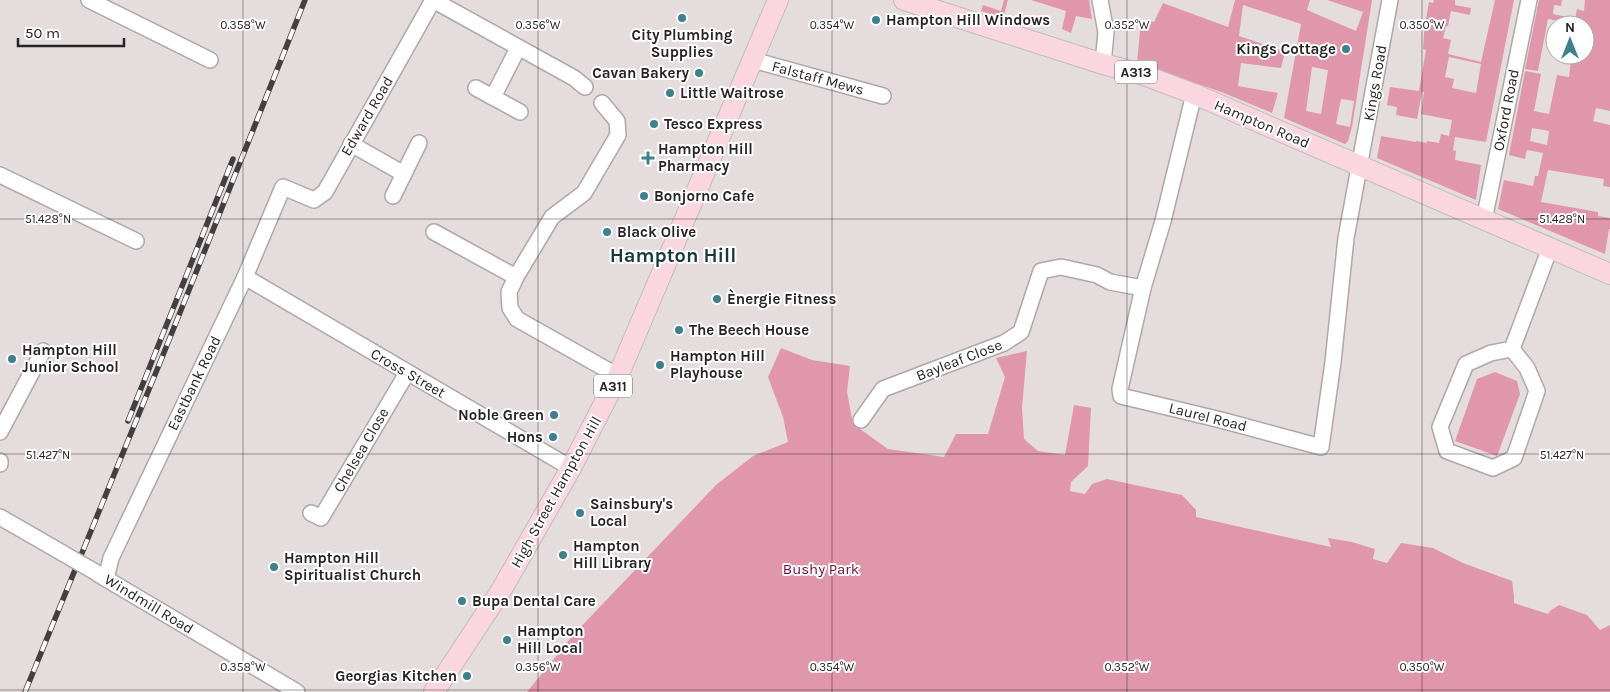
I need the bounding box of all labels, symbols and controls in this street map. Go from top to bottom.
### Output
place label: Hampton Hill Windows [886,11,1050,29]
marker: City Plumbing Supplies [676,12,688,24]
marker: Hampton Hill Windows [870,14,882,26]
scale bar [18,15,124,47]
north arrow [1545,15,1595,65]
text: 0.358°W [220,18,266,32]
text: 0.356°W [516,18,561,32]
text: 0.354°W [810,18,855,32]
text: 0.352°W [1105,18,1150,32]
text: 0.350°W [1399,18,1445,32]
text: N [1565,19,1575,36]
text: 50 m [25,24,60,42]
place label: City Plumbing Supplies [632,26,733,61]
place label: Kings Cottage [1236,40,1336,58]
marker: Kings Cottage [1340,43,1352,55]
street label: Kings Road [1359,43,1391,123]
street label: Falstaff Mews [770,57,866,99]
road number: A313 [1115,61,1157,84]
place label: Cavan Bakery [592,64,689,82]
marker: Cavan Bakery [693,67,705,79]
street label: Oxford Road [1489,67,1523,153]
street label: Edward Road [337,73,397,159]
place label: Little Waitrose [680,84,784,102]
marker: Little Waitrose [664,87,676,99]
street label: Hampton Road [1212,96,1312,152]
place label: Tesco Express [664,115,763,133]
marker: Tesco Express [648,118,660,130]
place label: Hampton Hill Pharmacy [658,140,753,175]
marker: Hampton Hill Pharmacy [642,152,654,164]
place label: Bonjorno Cafe [654,187,754,205]
marker: Bonjorno Cafe [638,190,650,202]
text: 51.428°N [25,212,71,226]
text: 51.428°N [1539,212,1585,226]
place label: Black Olive [617,223,696,241]
marker: Black Olive [601,226,613,238]
district label: Hampton Hill [610,244,736,267]
place label: Ènergie Fitness [727,289,836,308]
marker: Ènergie Fitness [711,293,723,305]
place label: The Beech House [689,321,809,339]
marker: The Beech House [673,324,685,336]
street label: Eastbank Road [163,333,225,433]
street label: Bayleaf Close [913,335,1005,385]
place label: Hampton Hill Junior School [22,341,119,376]
street label: Cross Street [367,344,449,402]
place label: Hampton Hill Playhouse [670,347,765,382]
marker: Hampton Hill Junior School [6,353,18,365]
marker: Hampton Hill Playhouse [654,359,666,371]
road number: A311 [594,374,632,398]
street label: Laurel Road [1167,399,1249,435]
street label: Chelsea Close [330,404,392,496]
place label: Noble Green [458,406,544,424]
marker: Noble Green [548,409,560,421]
street label: High Street Hampton Hill [507,413,605,571]
place label: Hons [507,428,543,446]
marker: Hons [547,431,559,443]
text: 51.427°N [26,448,70,462]
text: 51.427°N [1540,448,1584,462]
place label: Sainsbury's Local [590,495,673,530]
marker: Sainsbury's Local [574,507,586,519]
place label: Hampton Hill Library [573,537,652,572]
place label: Hampton Hill Spiritualist Church [284,549,421,584]
marker: Hampton Hill Library [557,549,569,561]
park label: Bushy Park [783,560,859,578]
marker: Hampton Hill Spiritualist Church [268,561,280,573]
street label: Windmill Road [101,570,197,638]
place label: Bupa Dental Care [472,592,596,610]
marker: Bupa Dental Care [456,595,468,607]
place label: Hampton Hill Local [517,622,584,657]
marker: Hampton Hill Local [501,634,513,646]
text: 0.358°W [220,660,266,674]
text: 0.356°W [516,660,561,674]
text: 0.354°W [810,660,855,674]
text: 0.352°W [1105,660,1150,674]
text: 0.350°W [1399,660,1445,674]
place label: Georgias Kitchen [335,667,457,685]
marker: Georgias Kitchen [461,670,473,682]

